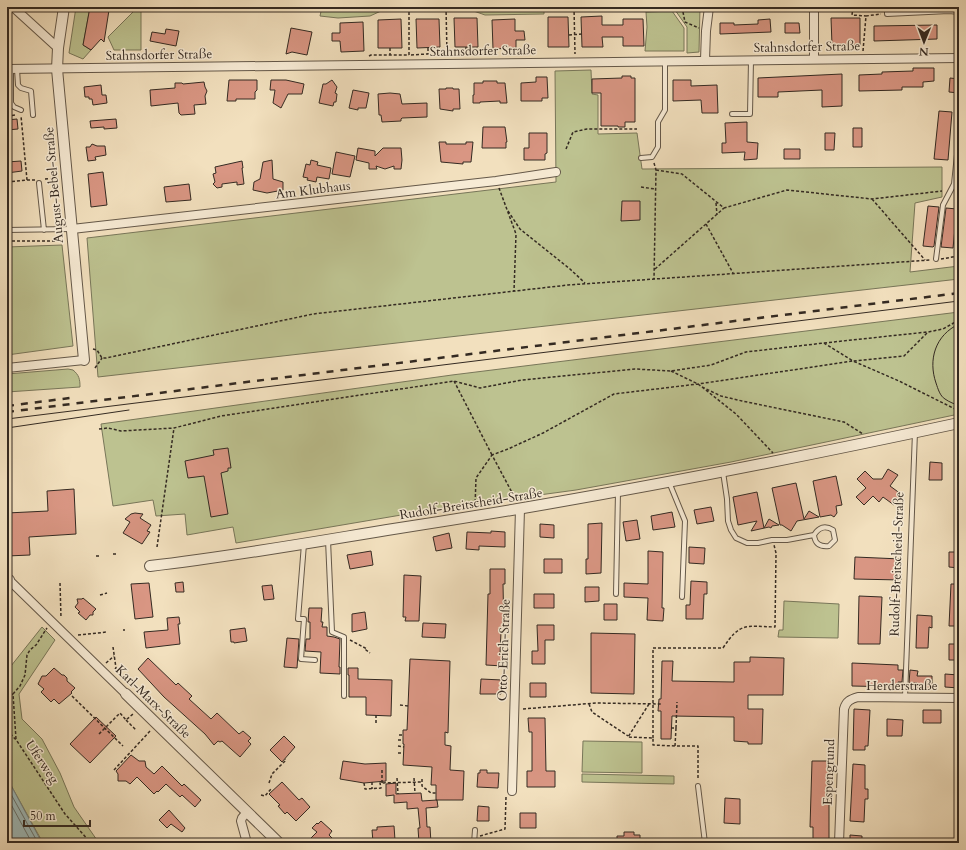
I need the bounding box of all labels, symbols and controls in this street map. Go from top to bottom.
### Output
north arrow [904,22,944,62]
street label: Stahnsdorfer Straße [754,37,861,57]
street label: Stahnsdorfer Straße [430,41,537,61]
text: N [918,44,929,59]
street label: Stahnsdorfer Straße [106,45,213,65]
street label: August-Bebel-Straße [40,126,68,244]
street label: Am Klubhaus [275,176,351,204]
street label: Rudolf-Breitscheid-Straße [398,484,544,524]
street label: Rudolf-Breitscheid-Straße [885,491,909,637]
street label: Otto-Erich-Straße [493,599,515,701]
street label: Karl-Marx-Straße [111,661,195,743]
street label: Herderstraße [866,677,938,695]
street label: Uferweg [21,737,64,788]
street label: Espengrund [819,739,839,805]
scale bar [24,802,90,828]
text: 50 m [30,808,57,824]

